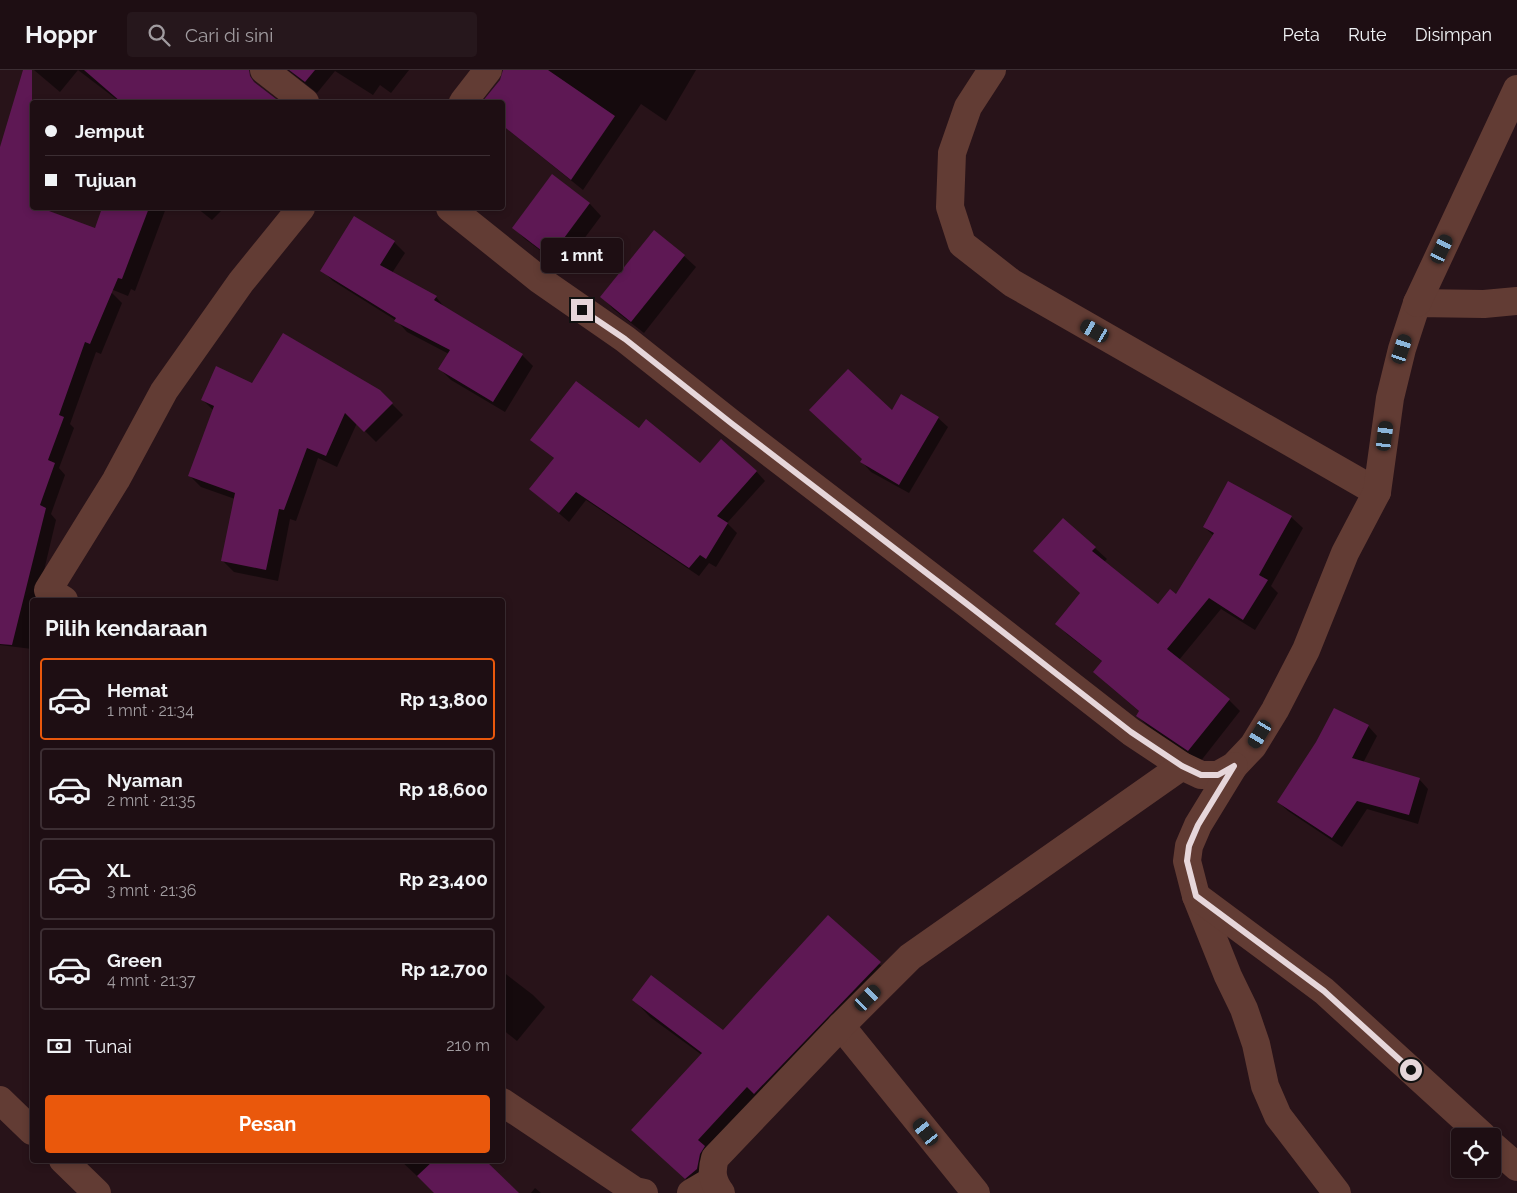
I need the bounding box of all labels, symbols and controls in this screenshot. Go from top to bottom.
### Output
search box [127,12,477,57]
text: Hoppr [25,20,97,49]
icon: search [145,21,173,49]
text: Cari di sini [185,24,273,46]
text: Peta [1283,24,1320,45]
text: Rute [1348,24,1387,45]
text: Disimpan [1415,24,1492,45]
text: Jemput [75,120,144,142]
text: Tujuan [75,169,136,191]
car [1428,232,1455,266]
callout: 1 mnt [541,238,623,272]
text: 1 mnt [561,246,603,265]
route end [571,299,593,321]
car [1078,317,1111,345]
car [1390,332,1413,366]
car [1375,420,1394,452]
text: Pilih kendaraan [45,615,207,641]
icon: car [47,677,92,722]
text: Hemat [107,679,168,701]
text: Rp 13,800 [400,688,488,710]
text: 1 mnt · 21:34 [107,701,194,720]
car [1245,717,1274,751]
icon: car [47,767,92,812]
text: Nyaman [107,769,183,791]
text: Rp 18,600 [399,778,488,800]
text: 2 mnt · 21:35 [107,791,195,810]
icon: car [47,857,92,902]
text: XL [107,859,130,881]
text: Rp 23,400 [399,868,488,890]
text: 3 mnt · 21:36 [107,881,197,900]
icon: car [47,947,92,992]
text: Green [107,949,162,971]
text: Rp 12,700 [401,958,488,980]
text: 4 mnt · 21:37 [107,971,196,990]
car [852,982,883,1014]
icon: cash [45,1032,73,1060]
text: Tunai [85,1035,132,1057]
text: 210 m [446,1036,490,1055]
route start [1400,1059,1422,1081]
button: Pesan [45,1095,490,1153]
car [910,1116,941,1148]
map controls [1451,1128,1501,1178]
button: locate [1451,1128,1501,1178]

